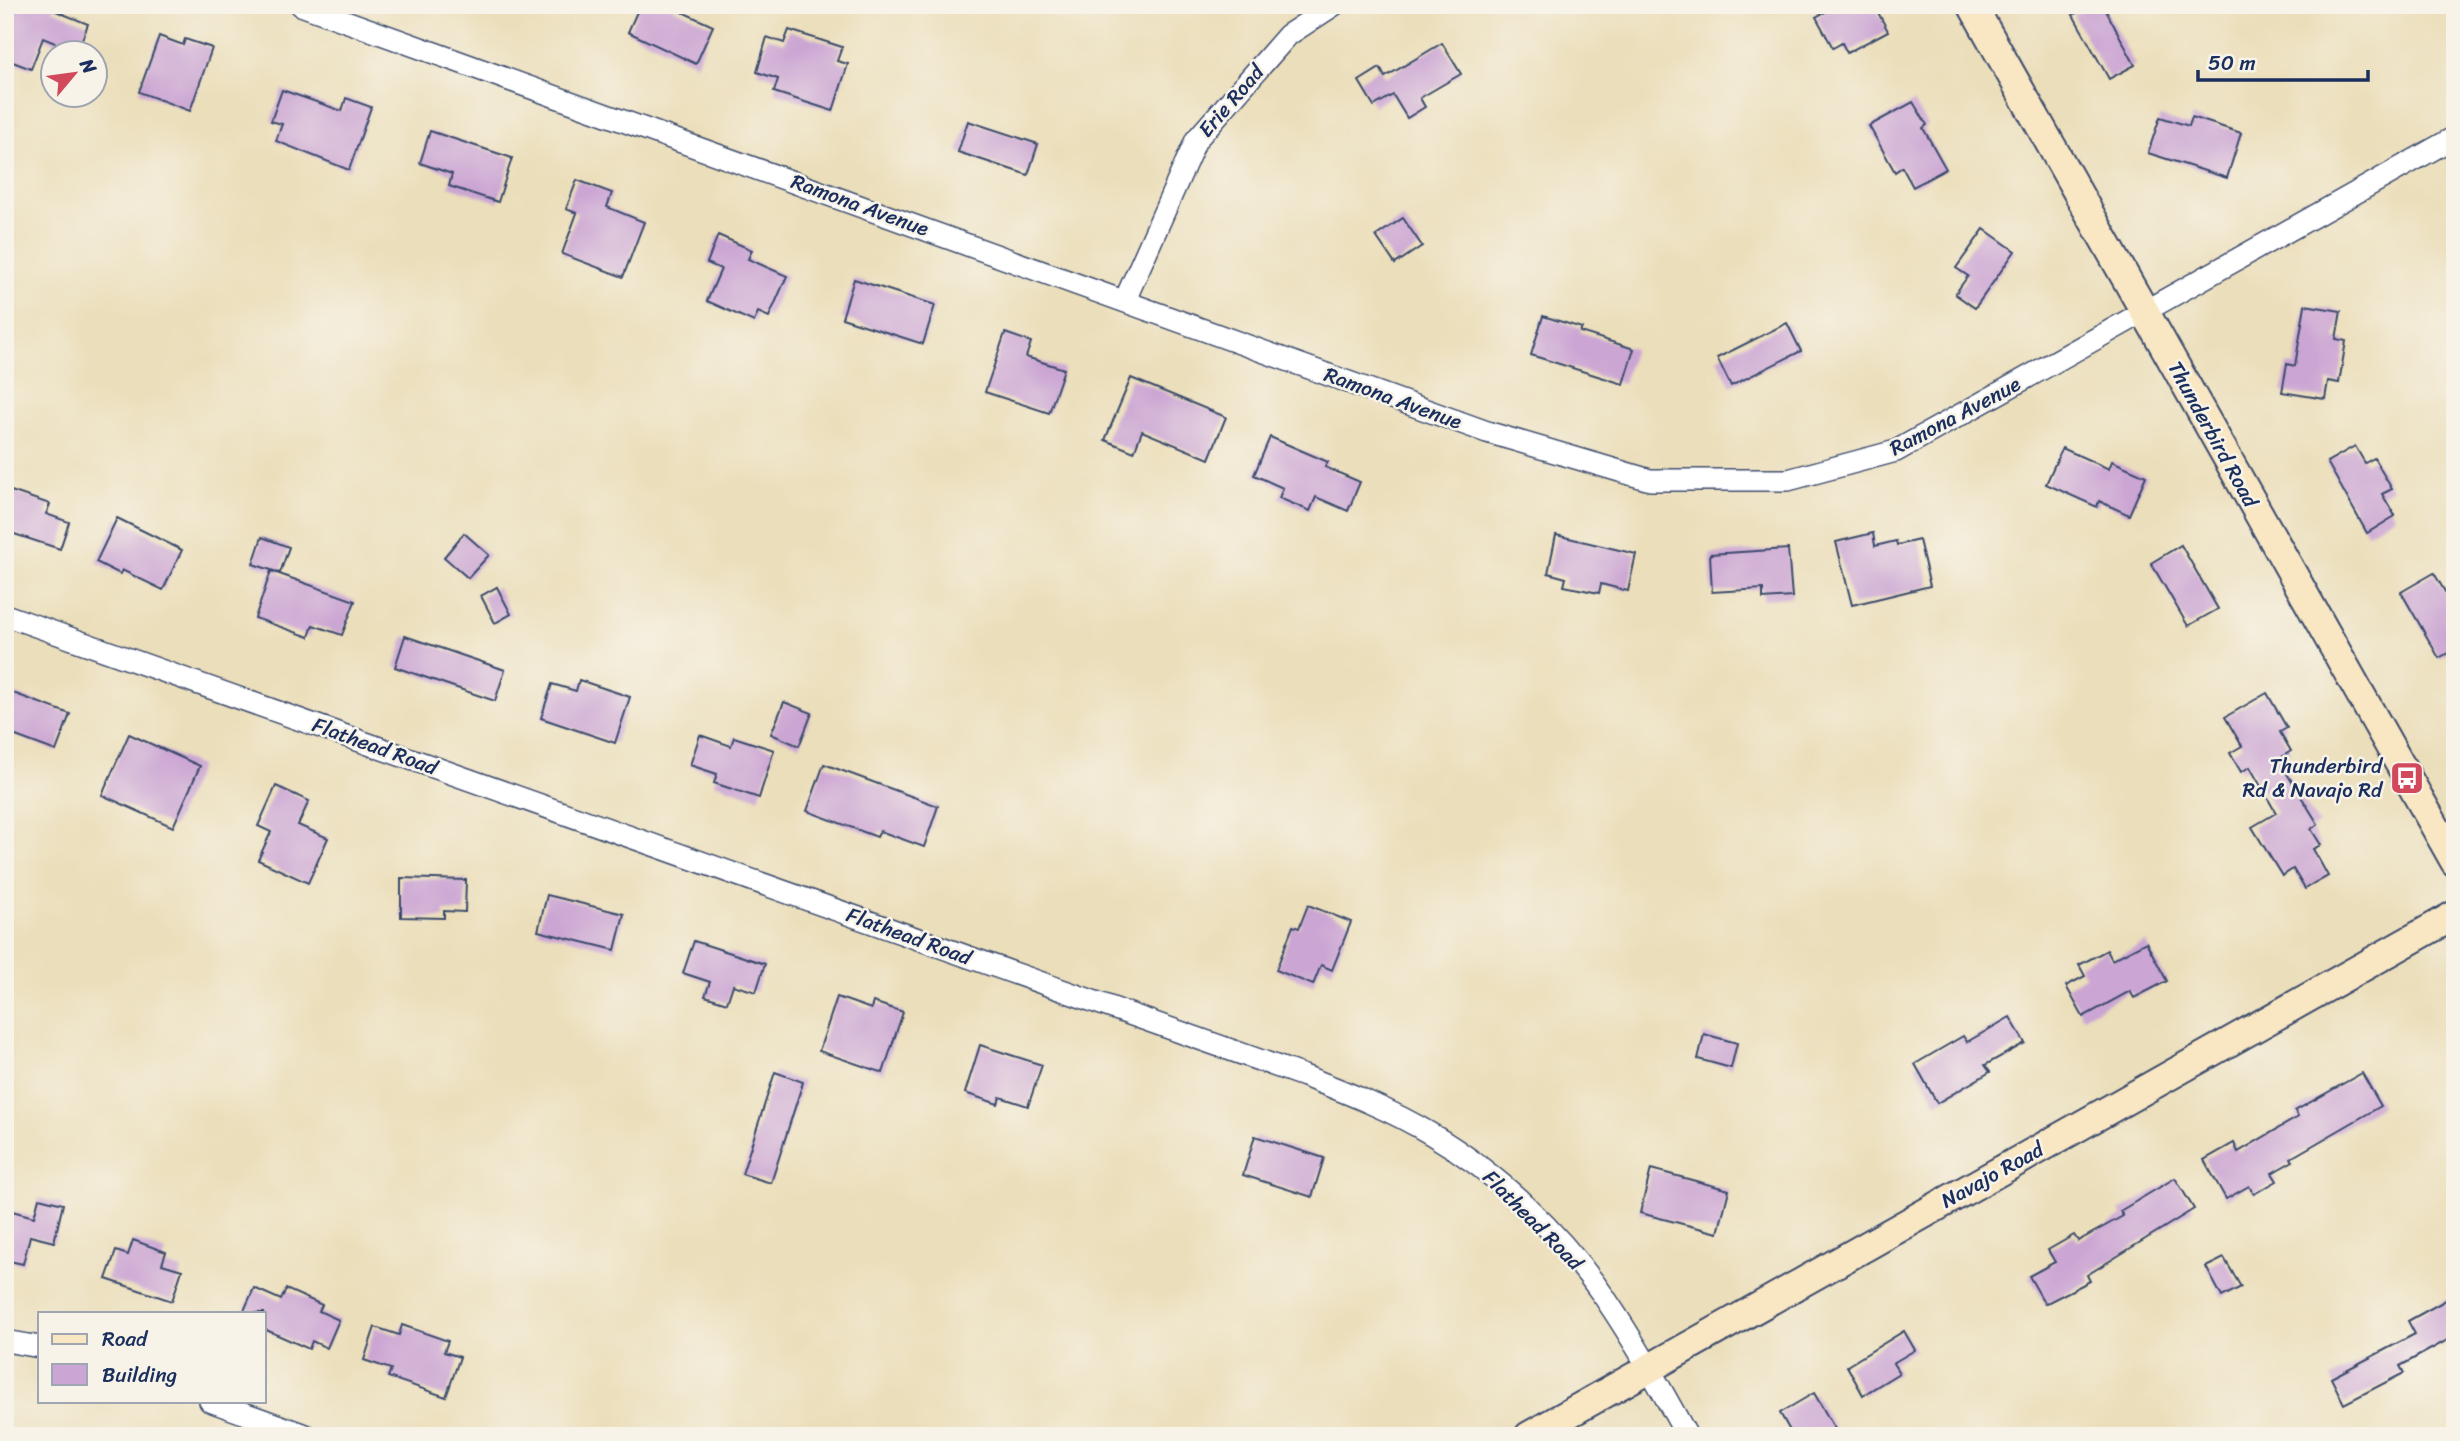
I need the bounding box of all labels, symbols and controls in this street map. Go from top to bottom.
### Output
north arrow [38,38,108,108]
scale bar [2198,38,2367,82]
text: 50 m [2208,44,2256,82]
text: N [70,51,106,80]
street label: Erie Road [1188,54,1275,146]
street label: Ramona Avenue [786,162,934,248]
street label: Thunderbird Road [2157,354,2270,516]
street label: Ramona Avenue [1319,355,1467,441]
street label: Ramona Avenue [1882,365,2028,467]
street label: Flathead Road [307,706,445,787]
place label: Thunderbird Rd & Navajo Rd [2243,747,2384,809]
bus stop icon: Thunderbird Rd & Navajo Rd [2388,759,2426,797]
street label: Flathead Road [841,896,979,977]
street label: Navajo Road [1933,1130,2052,1219]
street label: Flathead Road [1473,1160,1594,1281]
legend [38,1312,266,1402]
text: Road [102,1320,149,1358]
text: Building [102,1356,178,1394]

